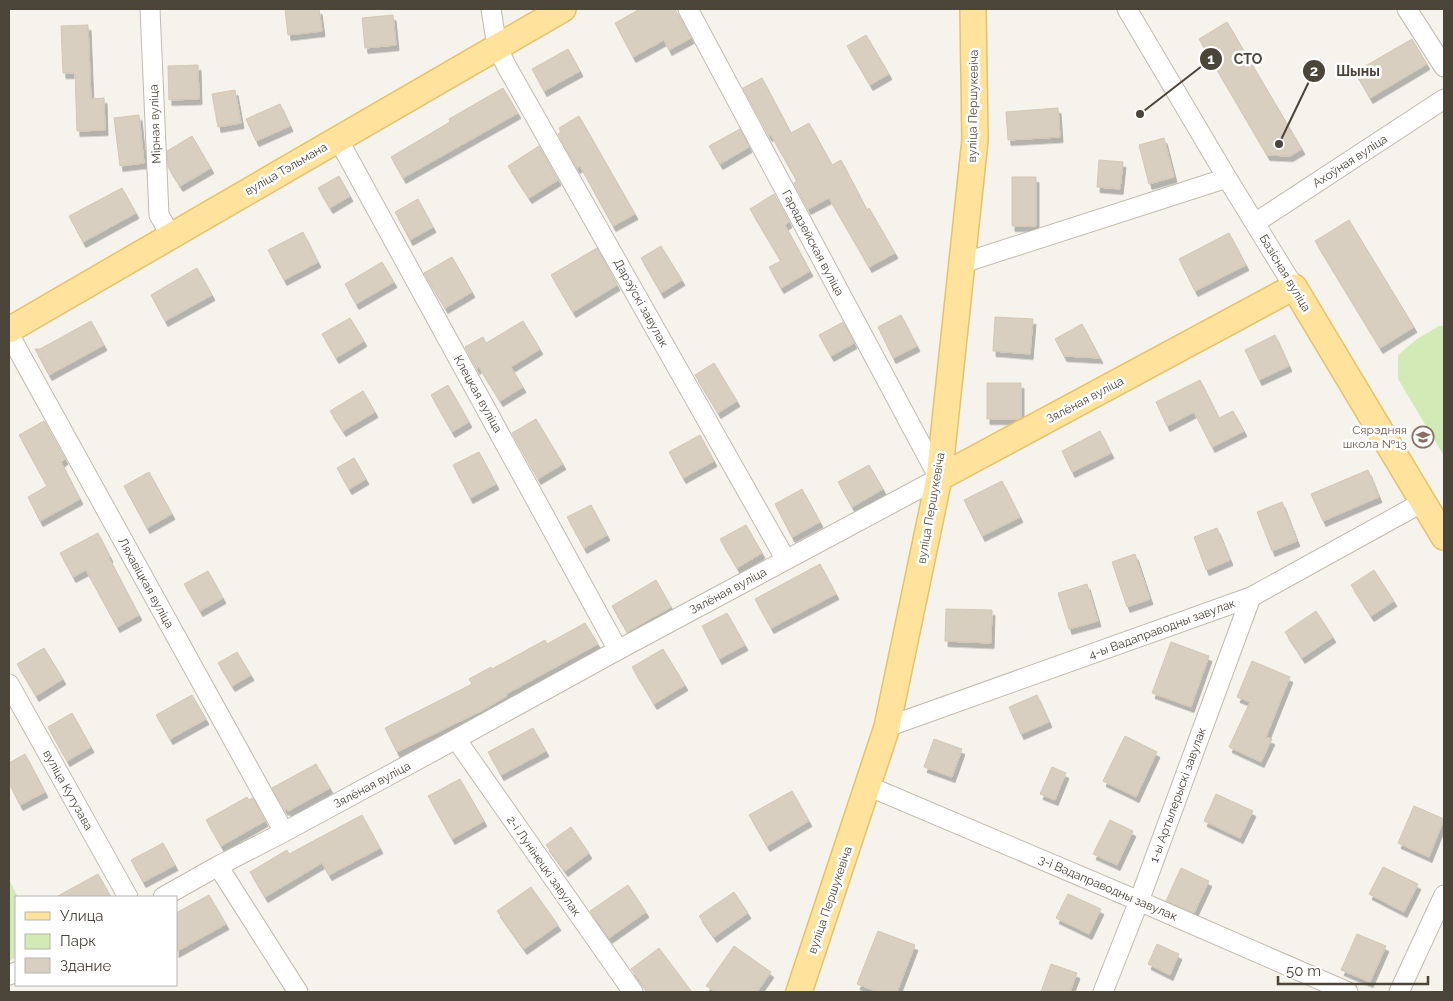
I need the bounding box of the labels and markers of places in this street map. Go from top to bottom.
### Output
callout: СТО [1199,44,1272,73]
callout: Шыны [1301,57,1390,86]
place label: Сярэдняя школа №13 [1343,423,1407,451]
school or university icon: Сярэдняя школа №13 [1411,425,1435,449]

